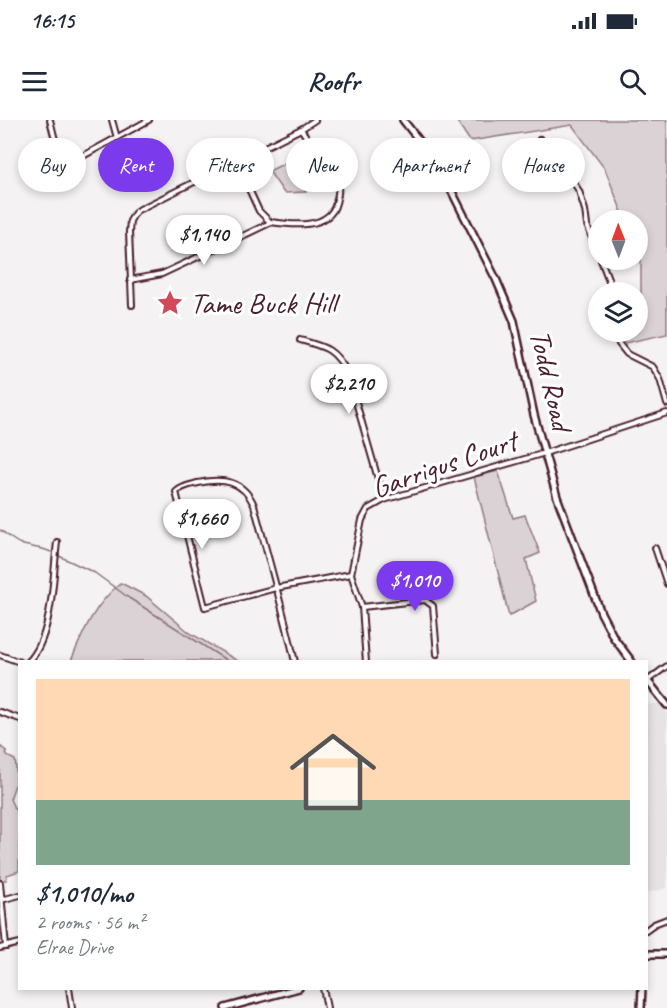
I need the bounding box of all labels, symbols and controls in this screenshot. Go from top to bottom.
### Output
text: 16:15 [30,7,74,35]
text: Roofr [308,64,359,98]
icon: menu [18,65,51,98]
icon: search [616,65,649,98]
chip: Buy [18,138,86,192]
chip: Rent [98,138,174,192]
chip: Filters [186,138,274,192]
chip: New [286,138,358,192]
chip: Apartment [370,138,490,192]
chip: House [502,138,585,192]
north arrow [588,210,648,270]
map controls [588,210,648,342]
pin: $1,140 [155,215,253,266]
text: $1,140 [180,222,228,247]
button: layers [588,282,648,342]
place label: Tame Buck Hill [190,284,341,322]
place icon: Tame Buck Hill [155,288,185,318]
street label: Todd Road [521,326,582,438]
pin: $2,210 [300,364,398,415]
text: $2,210 [325,371,373,396]
street label: Garrigus Court [367,420,525,507]
pin: $1,660 [153,499,251,550]
text: $1,660 [177,506,227,531]
pin: $1,010 [366,561,464,612]
text: $1,010 [391,568,439,593]
icon: home [279,718,387,826]
text: $1,010/mo [36,877,133,910]
text: 2 rooms · 56 m² [36,910,144,935]
text: Elrae Drive [36,935,113,960]

